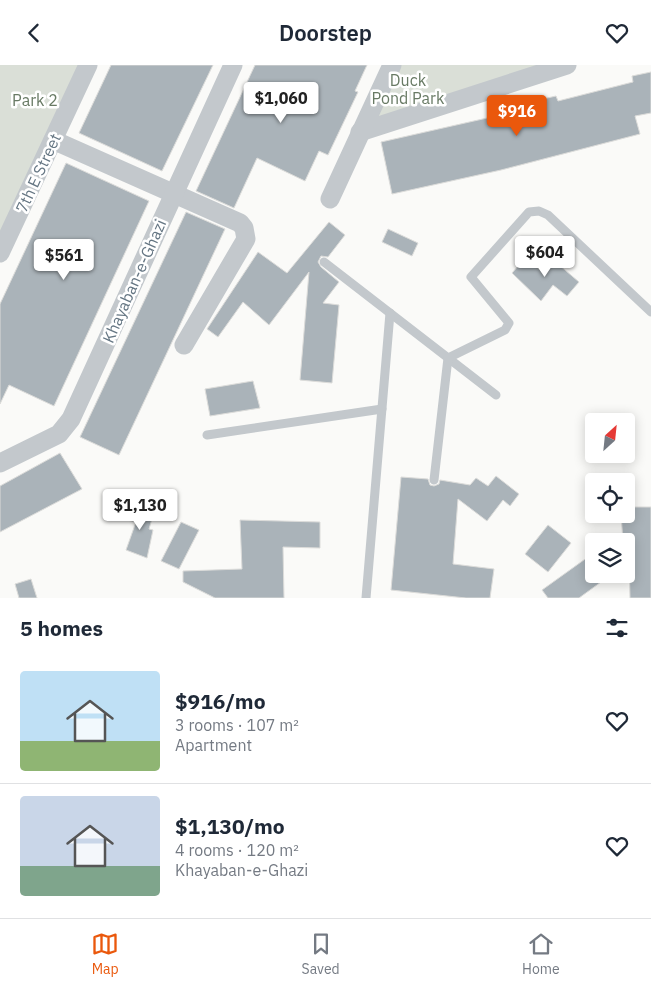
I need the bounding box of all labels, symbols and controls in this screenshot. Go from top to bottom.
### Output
text: Doorstep [279,18,372,47]
icon: back [20,19,48,47]
icon: heart [603,19,631,47]
park label: Duck Pond Park [372,70,445,108]
pin: $1,060 [240,82,322,124]
text: $1,060 [255,88,307,108]
park label: Park 2 [12,90,58,110]
pin: $916 [487,95,547,137]
text: $916 [498,101,536,121]
street label: 7th E Street [11,130,65,216]
street label: Khayaban-e-Ghazi [98,216,170,346]
pin: $604 [515,235,575,278]
pin: $561 [34,239,94,281]
text: $604 [526,242,564,262]
text: $561 [45,245,83,265]
north arrow [585,413,635,463]
map controls [585,413,635,583]
button: locate [585,473,635,523]
pin: $1,130 [99,489,181,531]
text: $1,130 [114,495,166,515]
button: layers [585,533,635,583]
text: 5 homes [20,614,103,642]
icon: filters [603,614,631,642]
text: $916/mo [175,687,266,715]
icon: home [60,691,120,751]
icon: heart [603,707,631,735]
text: 3 rooms · 107 m² [175,715,299,735]
text: Apartment [175,735,252,755]
text: $1,130/mo [175,812,285,840]
icon: home [60,816,120,876]
icon: heart [603,832,631,860]
text: 4 rooms · 120 m² [175,840,299,860]
text: Khayaban-e-Ghazi [175,860,308,880]
tab: Map [91,930,119,978]
tab: Saved [302,930,340,978]
tab: Home [522,930,560,978]

